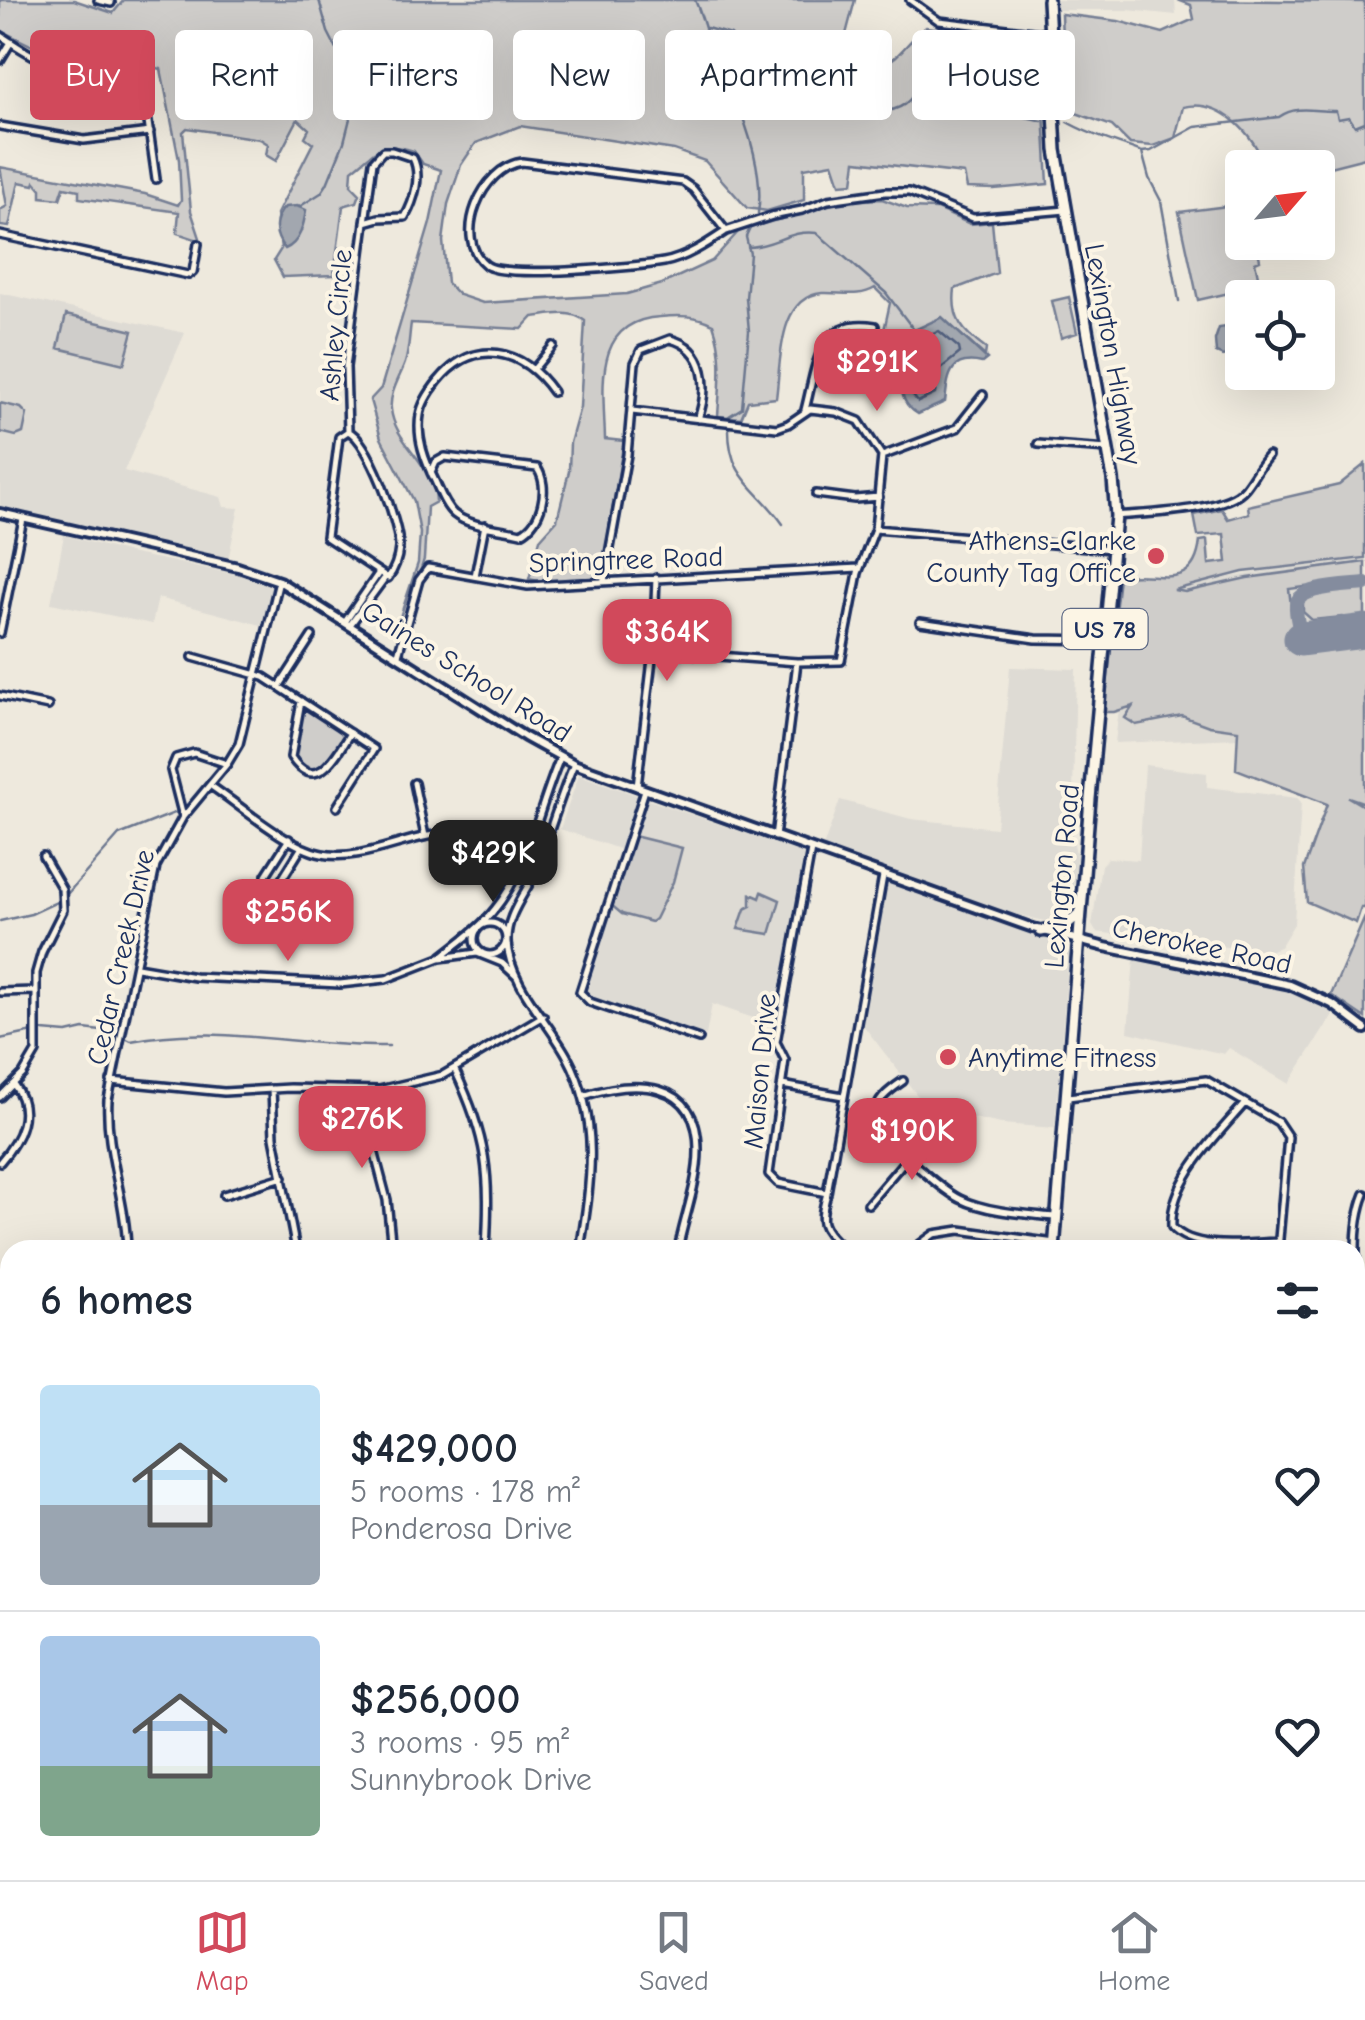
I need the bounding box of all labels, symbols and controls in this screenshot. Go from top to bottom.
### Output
chip: Buy [30,30,155,120]
chip: Rent [175,30,313,120]
chip: Filters [333,30,493,120]
chip: New [513,30,645,120]
chip: Apartment [665,30,892,120]
chip: House [912,30,1075,120]
north arrow [1225,150,1335,260]
map controls [1225,150,1335,390]
street label: Lexington Highway [1078,241,1148,468]
street label: Ashley Circle [313,248,359,402]
button: locate [1225,280,1335,390]
pin: $291K [807,329,947,414]
text: $291K [836,343,918,380]
place label: Athens-Clarke County Tag Office [926,525,1136,589]
street label: Springtree Road [528,541,724,579]
marker: Athens-Clarke County Tag Office [1145,545,1167,567]
street label: Gaines School Road [356,594,577,749]
pin: $364K [597,599,737,684]
road number: US 78 [1062,609,1148,649]
text: $364K [625,613,709,650]
street label: Lexington Road [1038,783,1086,970]
pin: $429K [423,820,563,905]
text: $429K [451,834,535,871]
street label: Cedar Creek Drive [81,846,161,1068]
pin: $256K [218,879,358,964]
text: $256K [245,893,331,930]
street label: Cherokee Road [1109,911,1294,981]
street label: Maison Drive [737,992,783,1150]
place label: Anytime Fitness [968,1042,1157,1074]
marker: Anytime Fitness [937,1046,959,1068]
pin: $276K [292,1086,432,1171]
pin: $190K [842,1098,982,1183]
text: $276K [321,1100,403,1137]
text: $190K [870,1112,954,1149]
icon: filters [1270,1273,1325,1328]
text: 6 homes [40,1276,193,1325]
text: $429,000 [350,1424,518,1473]
icon: home [120,1425,240,1545]
icon: heart [1270,1458,1325,1513]
text: 5 rooms · 178 m² [350,1473,580,1510]
text: Ponderosa Drive [350,1510,572,1547]
text: $256,000 [350,1675,521,1724]
icon: home [120,1676,240,1796]
icon: heart [1270,1709,1325,1764]
text: 3 rooms · 95 m² [350,1724,569,1761]
text: Sunnybrook Drive [350,1761,592,1798]
tab: Map [195,1905,250,1997]
tab: Saved [639,1905,709,1997]
tab: Home [1098,1905,1170,1997]

